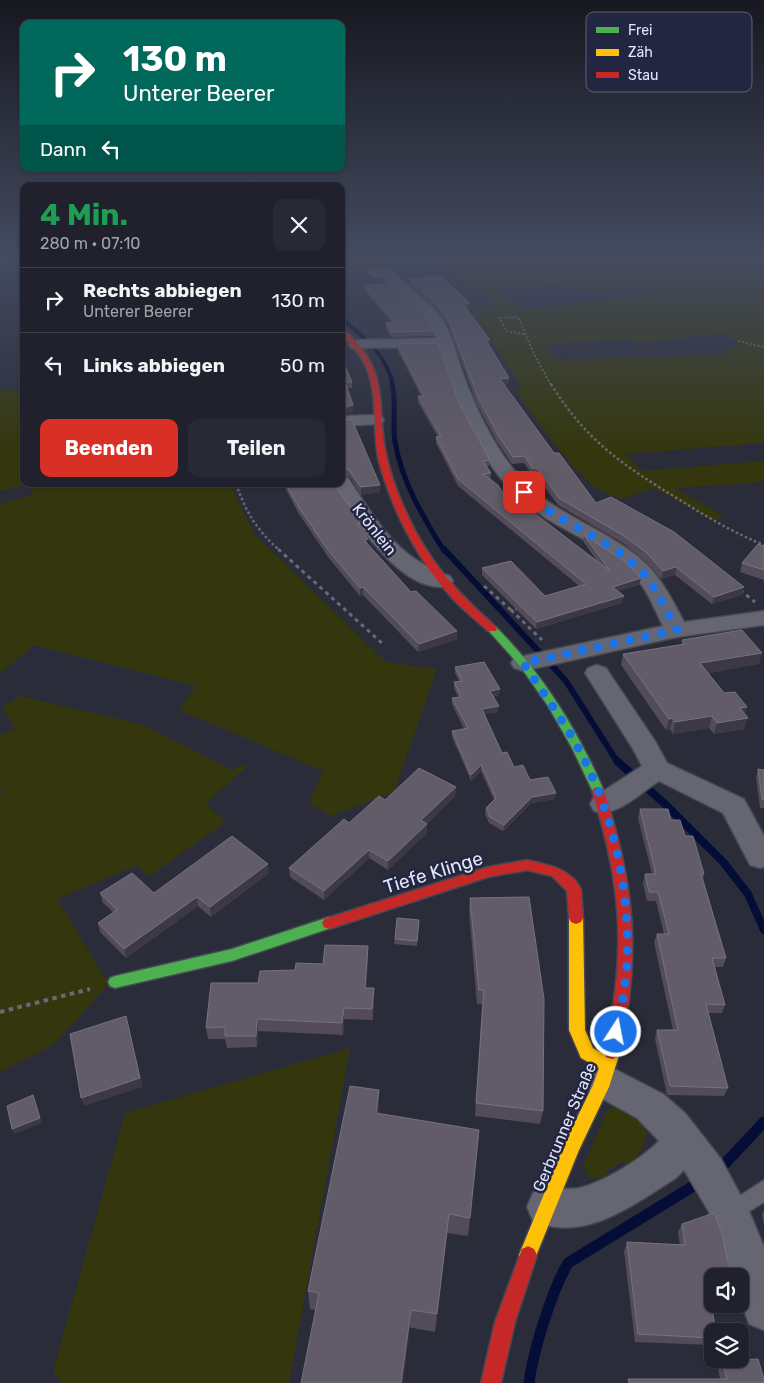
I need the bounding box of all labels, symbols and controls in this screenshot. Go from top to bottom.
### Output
legend [586,12,752,92]
text: Frei [628,22,652,39]
text: 130 m [123,38,227,80]
icon: right [40,40,105,105]
text: Zäh [628,44,653,61]
text: Stau [628,67,658,84]
text: Unterer Beerer [123,80,274,107]
icon: left [97,135,125,163]
text: Dann [40,138,87,161]
text: 4 Min. [40,197,128,233]
button: close [273,199,325,251]
text: 280 m · 07:10 [40,234,140,253]
text: Rechts abbiegen [83,279,242,302]
icon: right [40,286,68,314]
text: 130 m [272,289,325,312]
text: Unterer Beerer [83,302,193,321]
icon: left [40,351,68,379]
text: Links abbiegen [83,354,225,377]
text: 50 m [280,354,325,377]
button: Beenden [40,419,178,477]
button: Teilen [188,419,325,477]
pin [503,471,545,513]
icon: arrive [510,478,538,506]
street label: Krönlein [348,499,401,559]
street label: Tiefe Klinge [381,846,486,898]
position arrow [589,1005,641,1057]
street label: Gerbrunner Straße [529,1060,600,1195]
map controls [704,1268,749,1368]
button: sound [704,1268,749,1313]
button: layers [704,1323,749,1368]

